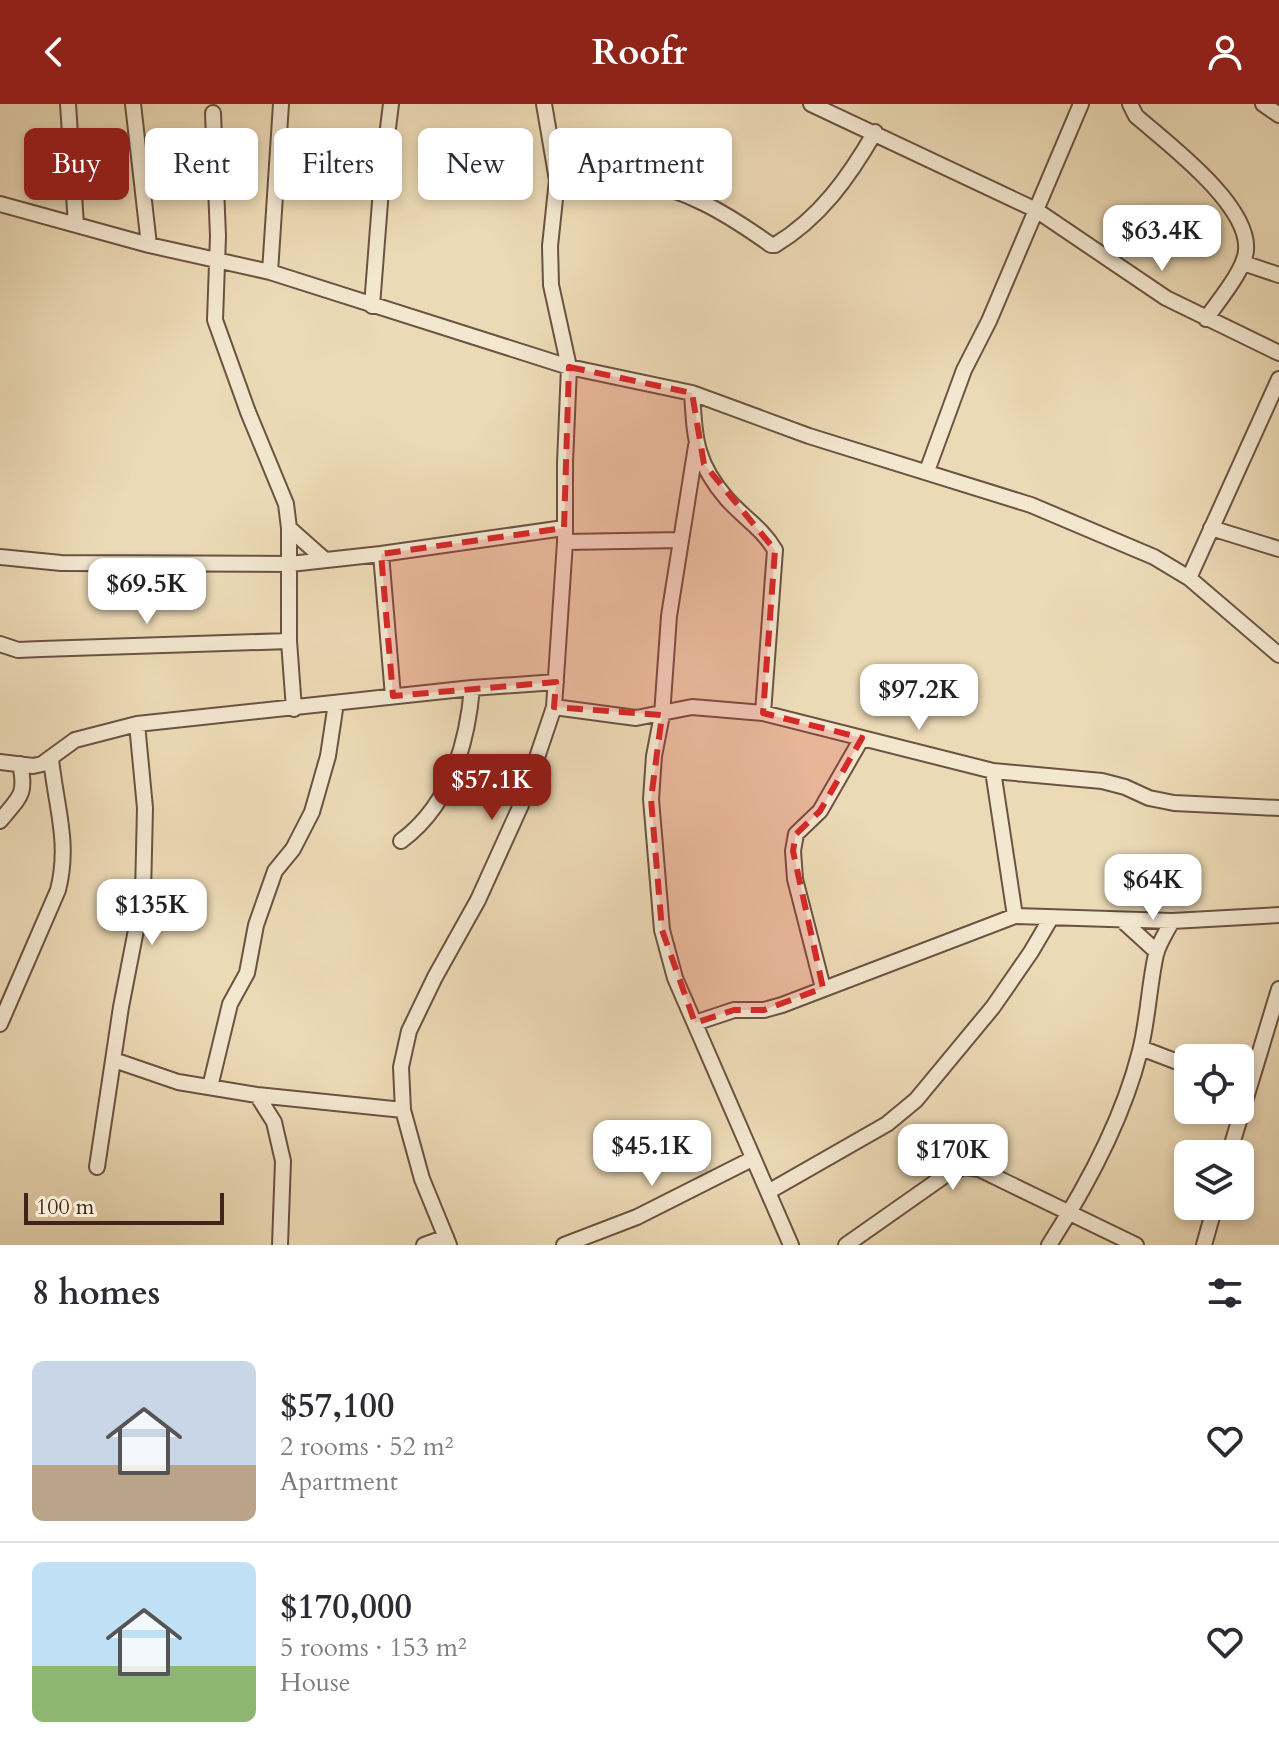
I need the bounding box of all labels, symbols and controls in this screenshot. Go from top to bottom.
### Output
text: Roofr [592,28,687,77]
icon: back [32,30,76,74]
icon: person [1203,30,1247,74]
chip: Buy [24,128,129,200]
chip: Rent [145,128,258,200]
chip: Filters [274,128,402,200]
chip: New [418,128,533,200]
chip: Apartment [549,128,732,200]
pin: $63.4K [1097,205,1227,273]
text: $63.4K [1121,213,1203,248]
pin: $69.5K [82,558,212,626]
text: $69.5K [106,566,188,601]
pin: $97.2K [854,664,984,732]
text: $97.2K [878,672,960,707]
pin: $57.1K [427,754,557,822]
text: $57.1K [451,762,533,797]
pin: $64K [1106,854,1200,922]
text: $64K [1122,862,1184,897]
pin: $135K [96,879,208,947]
text: $135K [115,887,189,922]
map controls [1174,1044,1254,1220]
button: locate [1174,1044,1254,1124]
pin: $45.1K [587,1120,717,1188]
pin: $170K [897,1124,1009,1192]
text: $45.1K [611,1128,693,1163]
text: $170K [916,1132,990,1167]
button: layers [1174,1140,1254,1220]
scale bar [24,1189,224,1225]
text: 100 m [36,1192,94,1222]
text: 8 homes [32,1270,160,1316]
icon: filters [1203,1271,1247,1315]
text: $57,100 [280,1383,394,1429]
icon: home [96,1393,192,1489]
icon: heart [1203,1419,1247,1463]
text: 2 rooms · 52 m² [280,1429,453,1464]
text: Apartment [280,1464,398,1499]
text: $170,000 [280,1584,412,1630]
icon: home [96,1594,192,1690]
icon: heart [1203,1620,1247,1664]
text: 5 rooms · 153 m² [280,1630,467,1665]
text: House [280,1665,351,1700]

